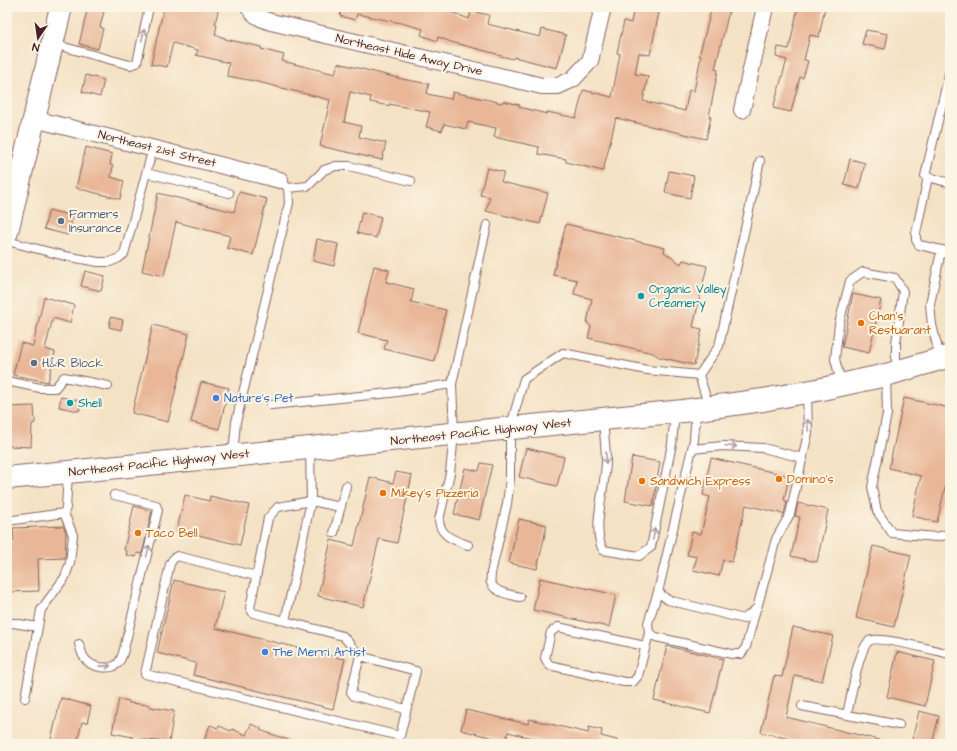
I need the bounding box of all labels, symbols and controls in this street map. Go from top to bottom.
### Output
north arrow [18,18,58,58]
one-way arrow [139,29,147,42]
street label: Northeast Hide Away Drive [334,30,485,81]
text: N [31,39,41,55]
street label: Northeast 21st Street [96,126,218,172]
place label: Farmers Insurance [69,206,122,237]
marker: Farmers Insurance [56,216,66,226]
place label: Organic Valley Creamery [649,281,727,313]
marker: Organic Valley Creamery [636,291,646,301]
place label: Chan's Restuarant [869,308,931,339]
marker: Chan's Restuarant [856,318,866,328]
place label: H&R Block [42,355,103,372]
marker: H&R Block [29,358,39,368]
place label: Nature's Pet [224,390,294,407]
marker: Nature's Pet [211,393,221,403]
place label: Shell [78,395,102,412]
marker: Shell [65,398,75,408]
street label: Northeast Pacific Highway West [390,414,572,451]
one-way arrow [804,419,812,432]
one-way arrow [724,443,737,450]
street label: Northeast Pacific Highway West [68,445,250,482]
one-way arrow [602,452,609,465]
place label: Domino's [787,471,833,488]
place label: Sandwich Express [650,473,750,490]
marker: Domino's [774,474,784,484]
marker: Sandwich Express [637,476,647,486]
place label: Mikey's Pizzeria [391,485,478,503]
marker: Mikey's Pizzeria [378,488,388,498]
place label: Taco Bell [146,525,198,542]
one-way arrow [650,527,658,540]
marker: Taco Bell [133,528,143,538]
one-way arrow [145,545,153,558]
place label: The Merri Artist [273,644,366,661]
marker: The Merri Artist [260,647,270,657]
one-way arrow [98,662,111,670]

